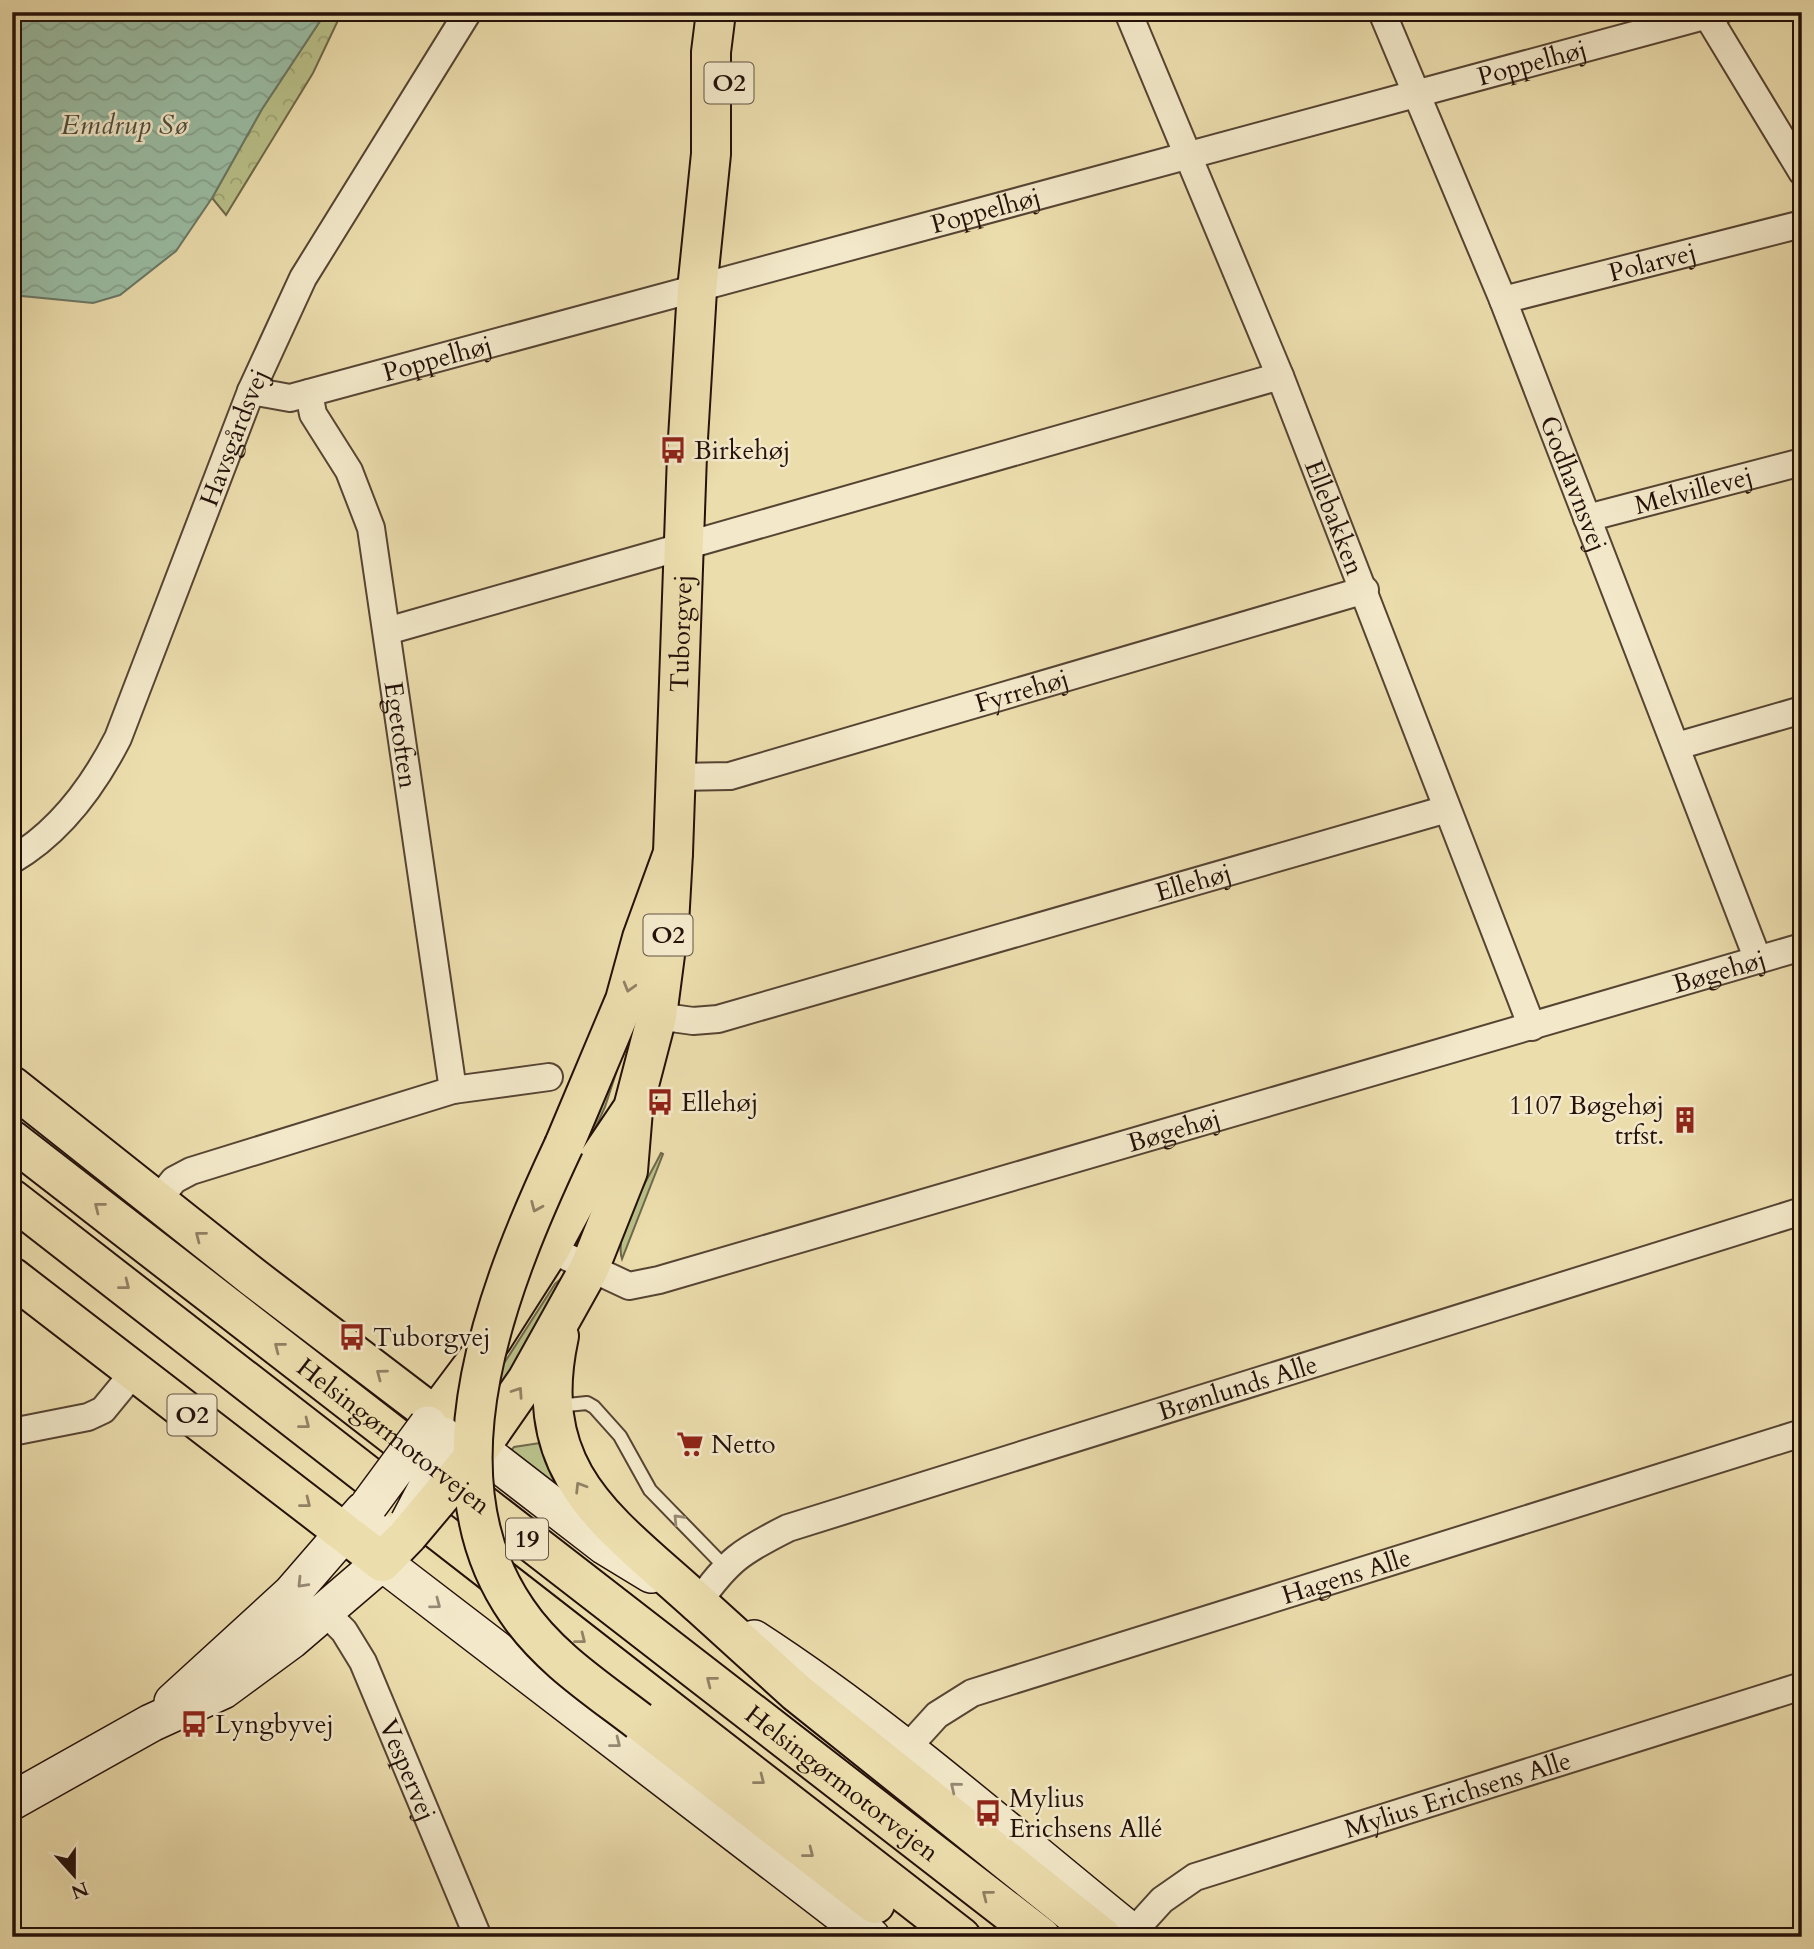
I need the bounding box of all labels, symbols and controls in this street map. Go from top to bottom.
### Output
street label: Poppelhøj [1473,32,1591,95]
road number: O2 [704,62,754,104]
water label: Emdrup Sø [61,106,188,144]
street label: Poppelhøj [927,179,1044,242]
street label: Polarvej [1605,235,1700,290]
street label: Poppelhøj [379,327,496,390]
street label: Havsgårdsvej [191,363,277,511]
street label: Godhavnsvej [1531,411,1615,557]
place label: Birkehøj [694,433,790,468]
bus stop icon: Birkehøj [658,435,688,465]
street label: Ellebakken [1296,455,1372,580]
street label: Melvillevej [1631,459,1756,523]
street label: Tuborgvej [662,574,701,693]
street label: Fyrrehøj [971,661,1073,721]
street label: Egetoften [376,679,426,791]
street label: Ellehøj [1151,855,1235,910]
road number: O2 [644,915,692,956]
street label: Bøgehøj [1669,942,1770,1002]
one-way arrow [622,981,637,993]
place label: Ellehøj [681,1085,758,1120]
bus stop icon: Ellehøj [645,1087,675,1117]
place label: 1107 Bøgehøj trfst. [1509,1088,1664,1153]
street label: Bøgehøj [1123,1100,1224,1161]
building icon: 1107 Bøgehøj trfst. [1670,1105,1700,1135]
one-way arrow [530,1200,544,1212]
one-way arrow [94,1203,106,1216]
one-way arrow [196,1231,208,1244]
one-way arrow [117,1276,129,1289]
place label: Tuborgvej [373,1320,491,1355]
bus stop icon: Tuborgvej [337,1322,367,1352]
one-way arrow [274,1342,286,1355]
street label: Brønlunds Alle [1154,1347,1322,1429]
street label: Helsingørmotorvejen [289,1350,498,1523]
one-way arrow [376,1370,388,1383]
one-way arrow [510,1387,522,1400]
road number: O2 [168,1394,216,1436]
one-way arrow [297,1415,309,1428]
place label: Netto [711,1427,775,1462]
supermarket icon: Netto [675,1429,705,1459]
one-way arrow [575,1482,588,1495]
one-way arrow [298,1495,311,1508]
one-way arrow [674,1514,686,1527]
road number: 19 [506,1518,548,1560]
street label: Hagens Alle [1277,1540,1415,1613]
one-way arrow [298,1575,311,1588]
one-way arrow [428,1595,441,1608]
one-way arrow [573,1631,585,1644]
one-way arrow [706,1676,718,1689]
street label: Helsingørmotorvejen [738,1697,946,1870]
place label: Lyngbyvej [215,1707,334,1742]
bus stop icon: Lyngbyvej [179,1709,209,1739]
street label: Vespervej [371,1714,444,1826]
one-way arrow [608,1735,621,1748]
street label: Mylius Erichsens Alle [1340,1743,1575,1847]
one-way arrow [752,1771,764,1784]
place label: Mylius Erichsens Allé [1009,1781,1162,1846]
one-way arrow [951,1783,964,1795]
bus stop icon: Mylius Erichsens Allé [973,1798,1003,1828]
north arrow [38,1840,108,1910]
one-way arrow [802,1845,814,1858]
text: N [67,1875,92,1905]
one-way arrow [983,1890,995,1903]

